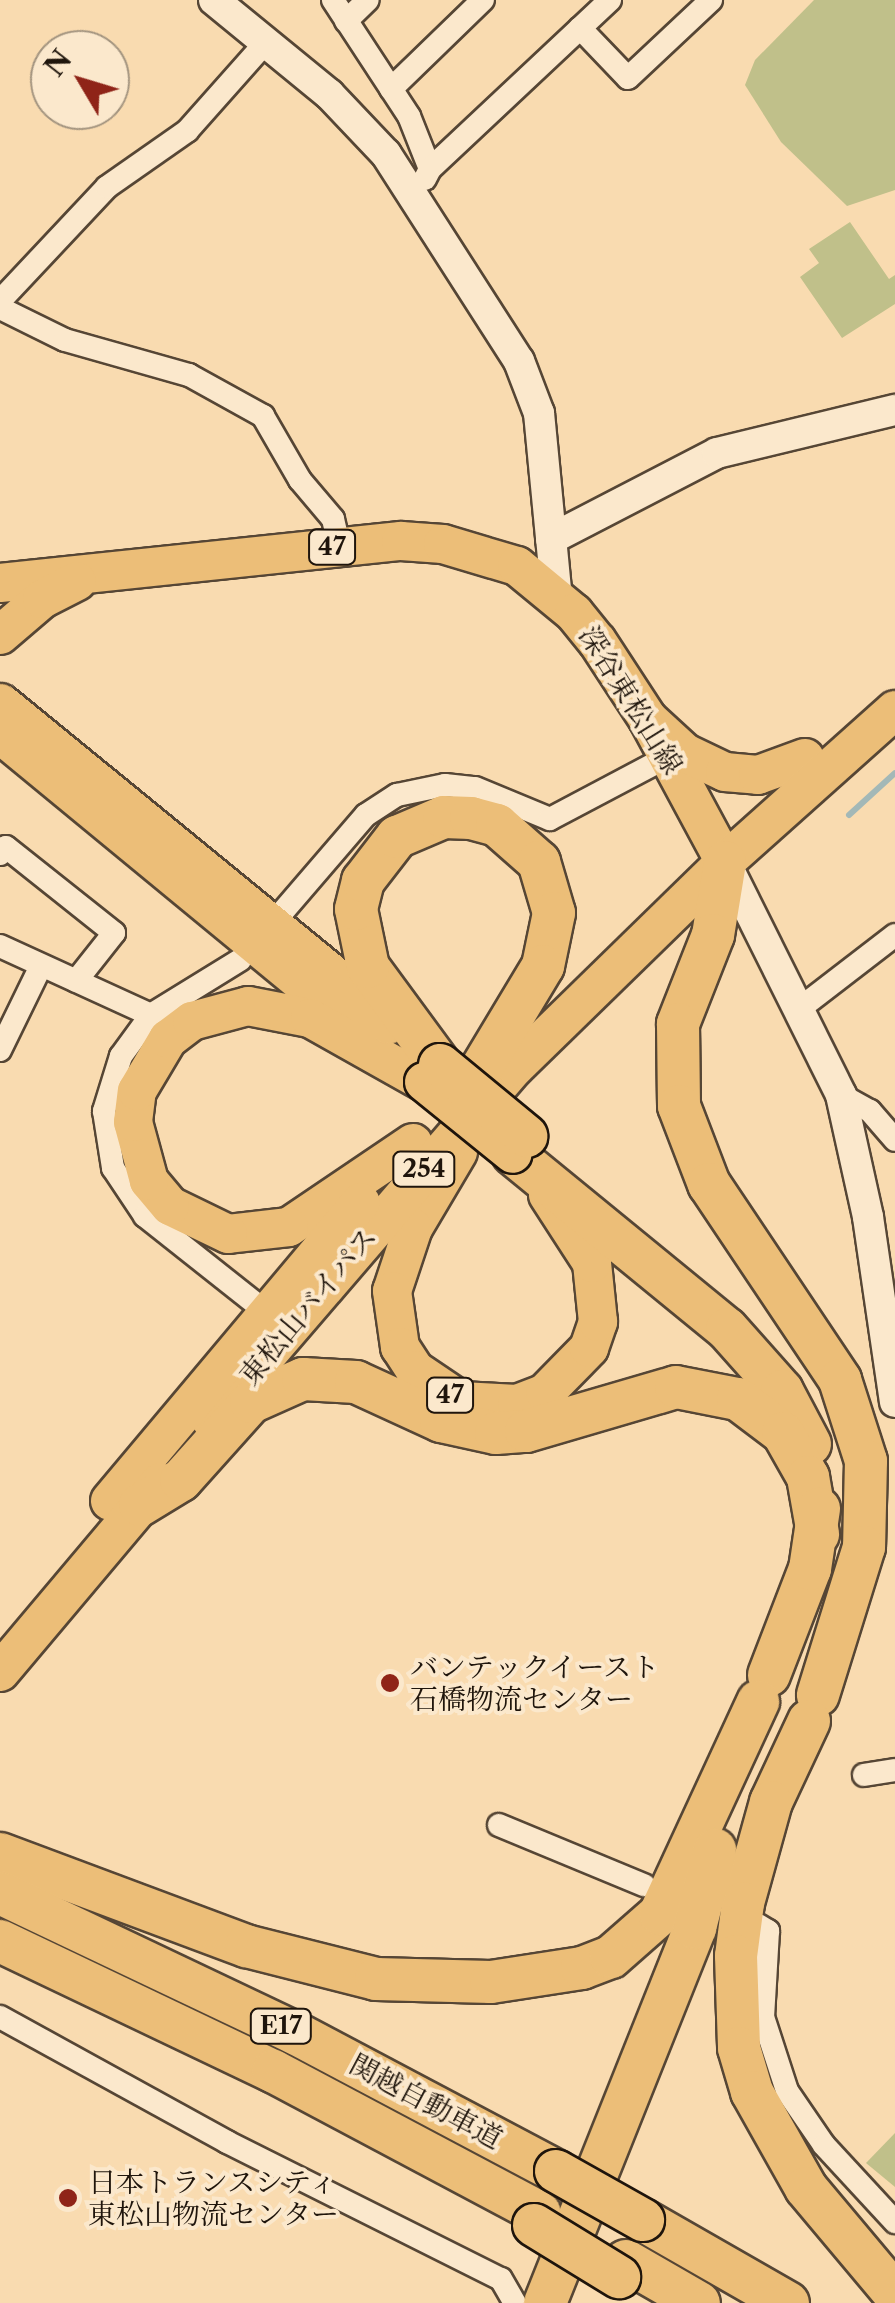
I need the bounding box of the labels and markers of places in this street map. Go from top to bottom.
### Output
place label: バンテックイースト 石橋物流センター [410,1650,662,1716]
marker: バンテックイースト 石橋物流センター [379,1672,401,1694]
place label: 日本トランスシティ 東松山物流センター [88,2165,340,2231]
marker: 日本トランスシティ 東松山物流センター [57,2187,79,2209]

